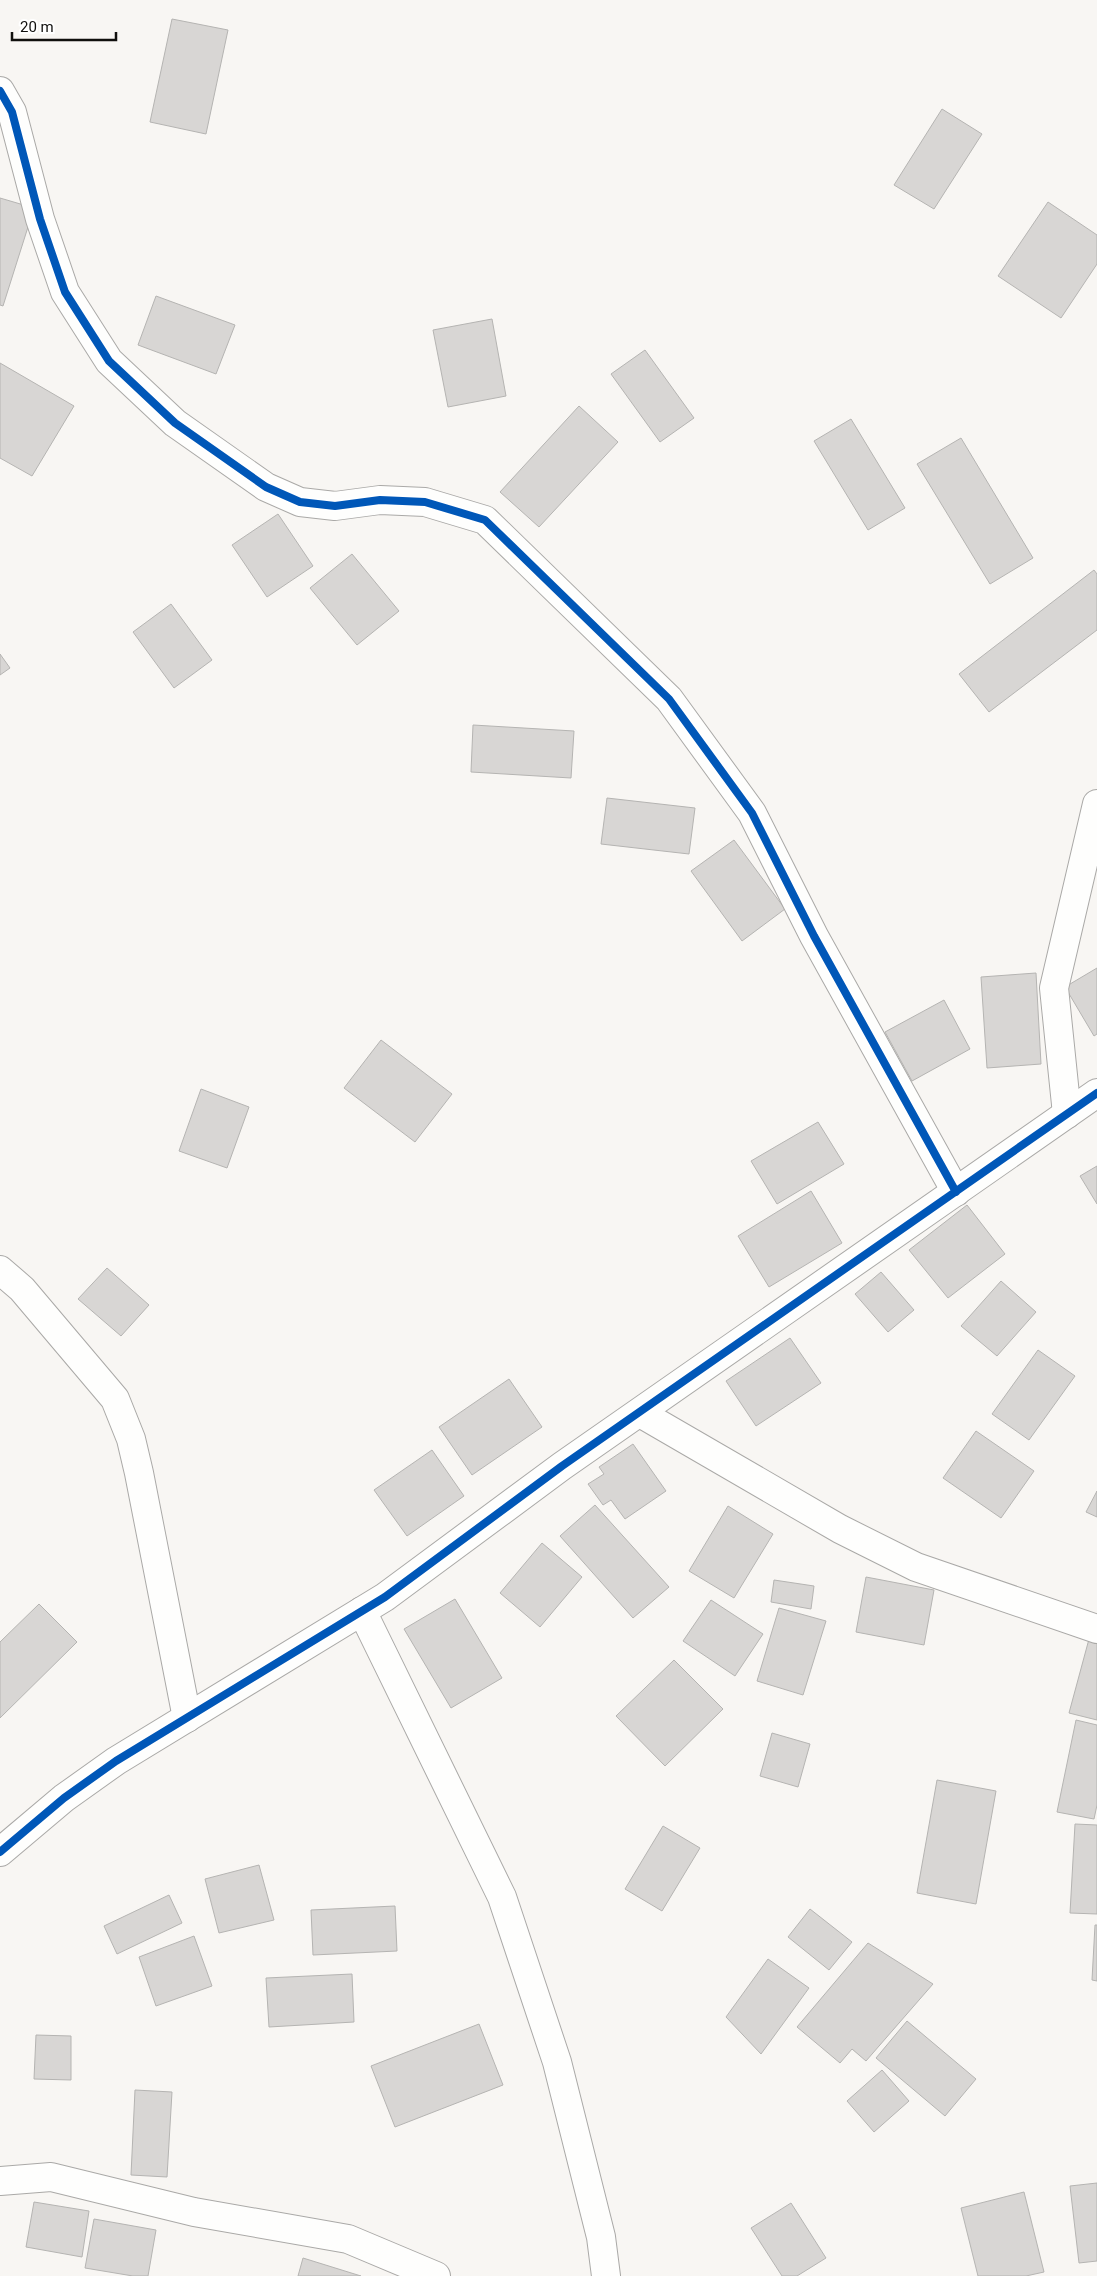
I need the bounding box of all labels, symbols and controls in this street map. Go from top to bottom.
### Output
scale bar [12,10,116,42]
text: 20 m [20,18,54,36]

